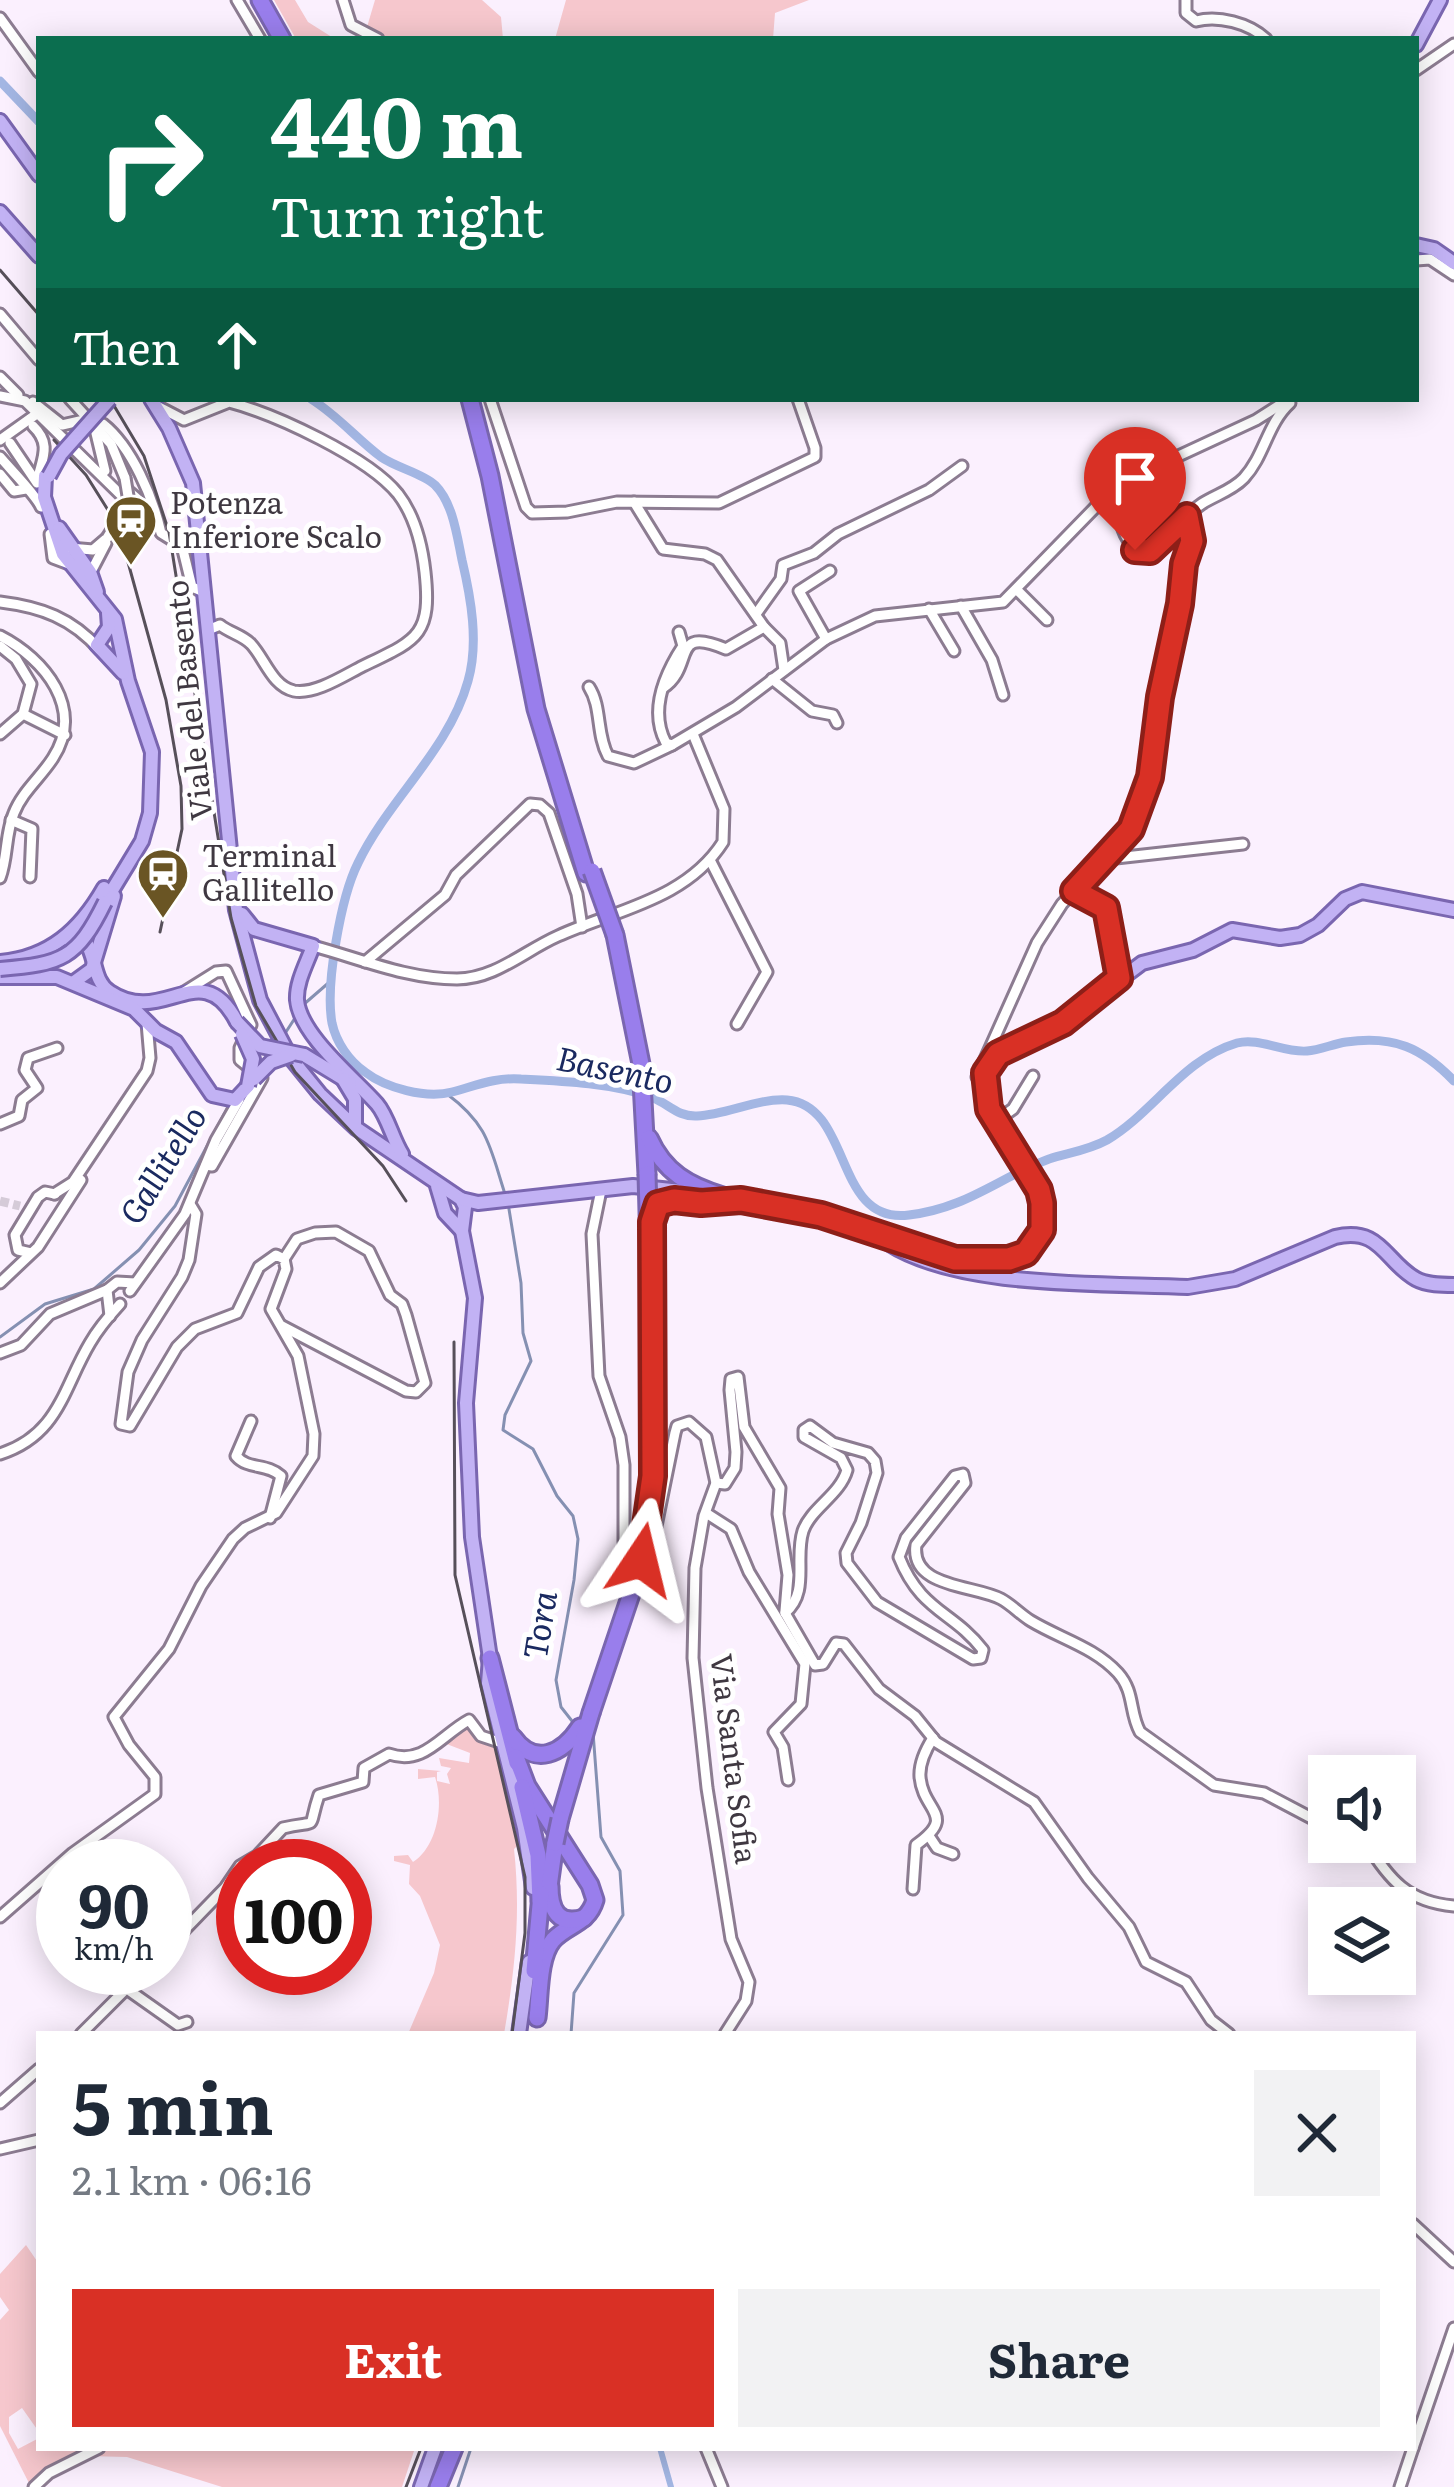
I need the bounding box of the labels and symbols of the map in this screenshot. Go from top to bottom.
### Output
pin [1084,427,1186,550]
place label: Potenza Inferiore Scalo [170,479,382,557]
station icon: Potenza Inferiore Scalo [103,493,159,567]
street label: Viale del Basento [153,578,222,823]
place label: Terminal Gallitello [202,832,337,910]
station icon: Terminal Gallitello [135,846,191,920]
water label: Basento [552,1031,679,1104]
water label: Gallitello [105,1095,217,1232]
position arrow [578,1497,704,1623]
water label: Tora [508,1587,567,1662]
street label: Via Santa Sofia [701,1651,771,1867]
speed limit sign: 100 [216,1839,372,1995]

